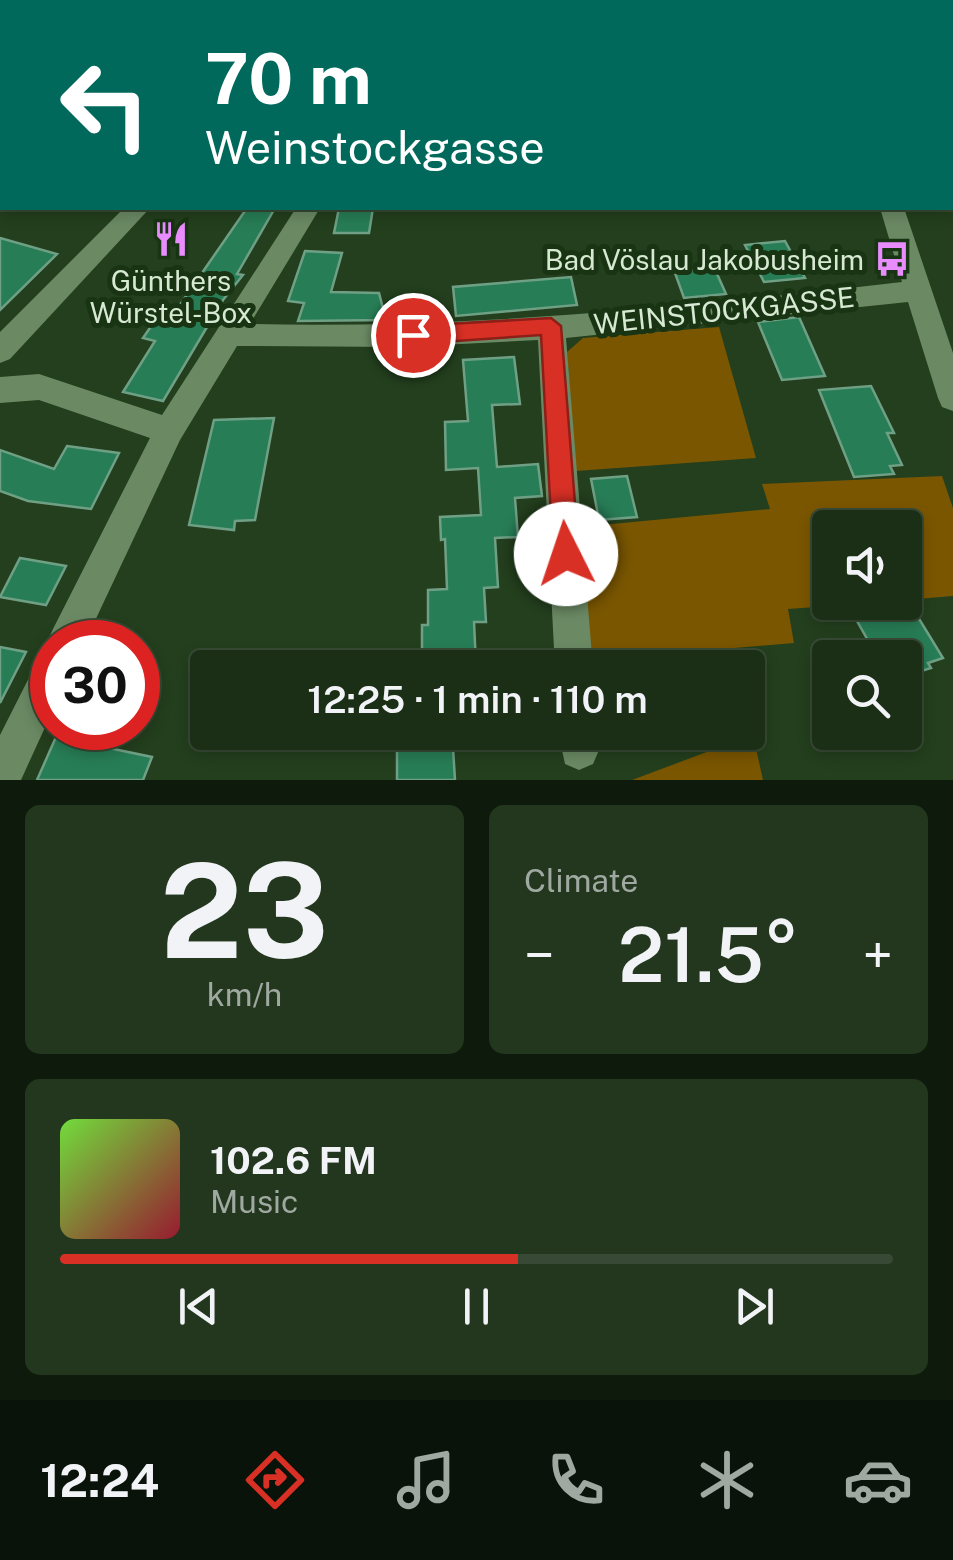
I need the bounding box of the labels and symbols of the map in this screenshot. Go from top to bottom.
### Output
restaurant icon: Günthers Würstel-Box [152,220,190,258]
bus stop icon: Bad Vöslau Jakobusheim [873,240,911,278]
place label: Bad Vöslau Jakobusheim [545,243,864,276]
place label: Günthers Würstel-Box [90,264,252,329]
street label: WEINSTOCKGASSE [592,280,856,340]
pin [371,293,456,378]
position arrow [514,502,618,606]
speed limit sign: 30 [30,620,160,750]

